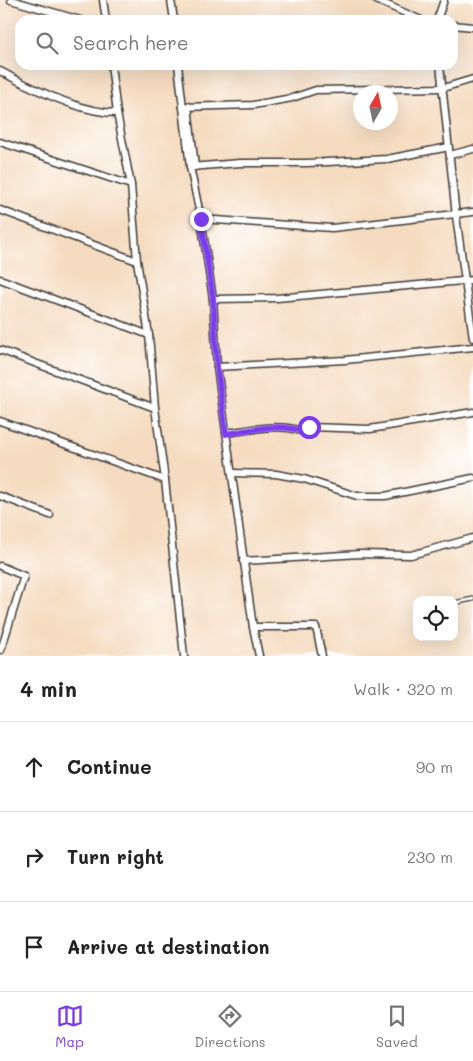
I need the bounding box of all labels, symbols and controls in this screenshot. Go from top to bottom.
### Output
search box [15,15,458,70]
icon: search [33,29,61,57]
text: Search here [73,30,189,55]
north arrow [353,85,398,130]
route end [190,208,213,231]
route start [298,416,321,439]
map controls [413,596,458,641]
button: locate [413,596,458,641]
text: 4 min [20,675,77,702]
text: Walk · 320 m [353,678,453,699]
icon: ahead [20,753,48,781]
text: Continue [67,754,152,779]
text: 90 m [416,756,453,777]
icon: right [20,843,48,871]
text: Turn right [67,844,164,869]
text: 230 m [407,846,453,867]
icon: arrive [20,933,48,961]
text: Arrive at destination [67,934,270,959]
tab: Map [55,1002,84,1051]
tab: Directions [194,1002,266,1051]
tab: Saved [376,1002,418,1051]

